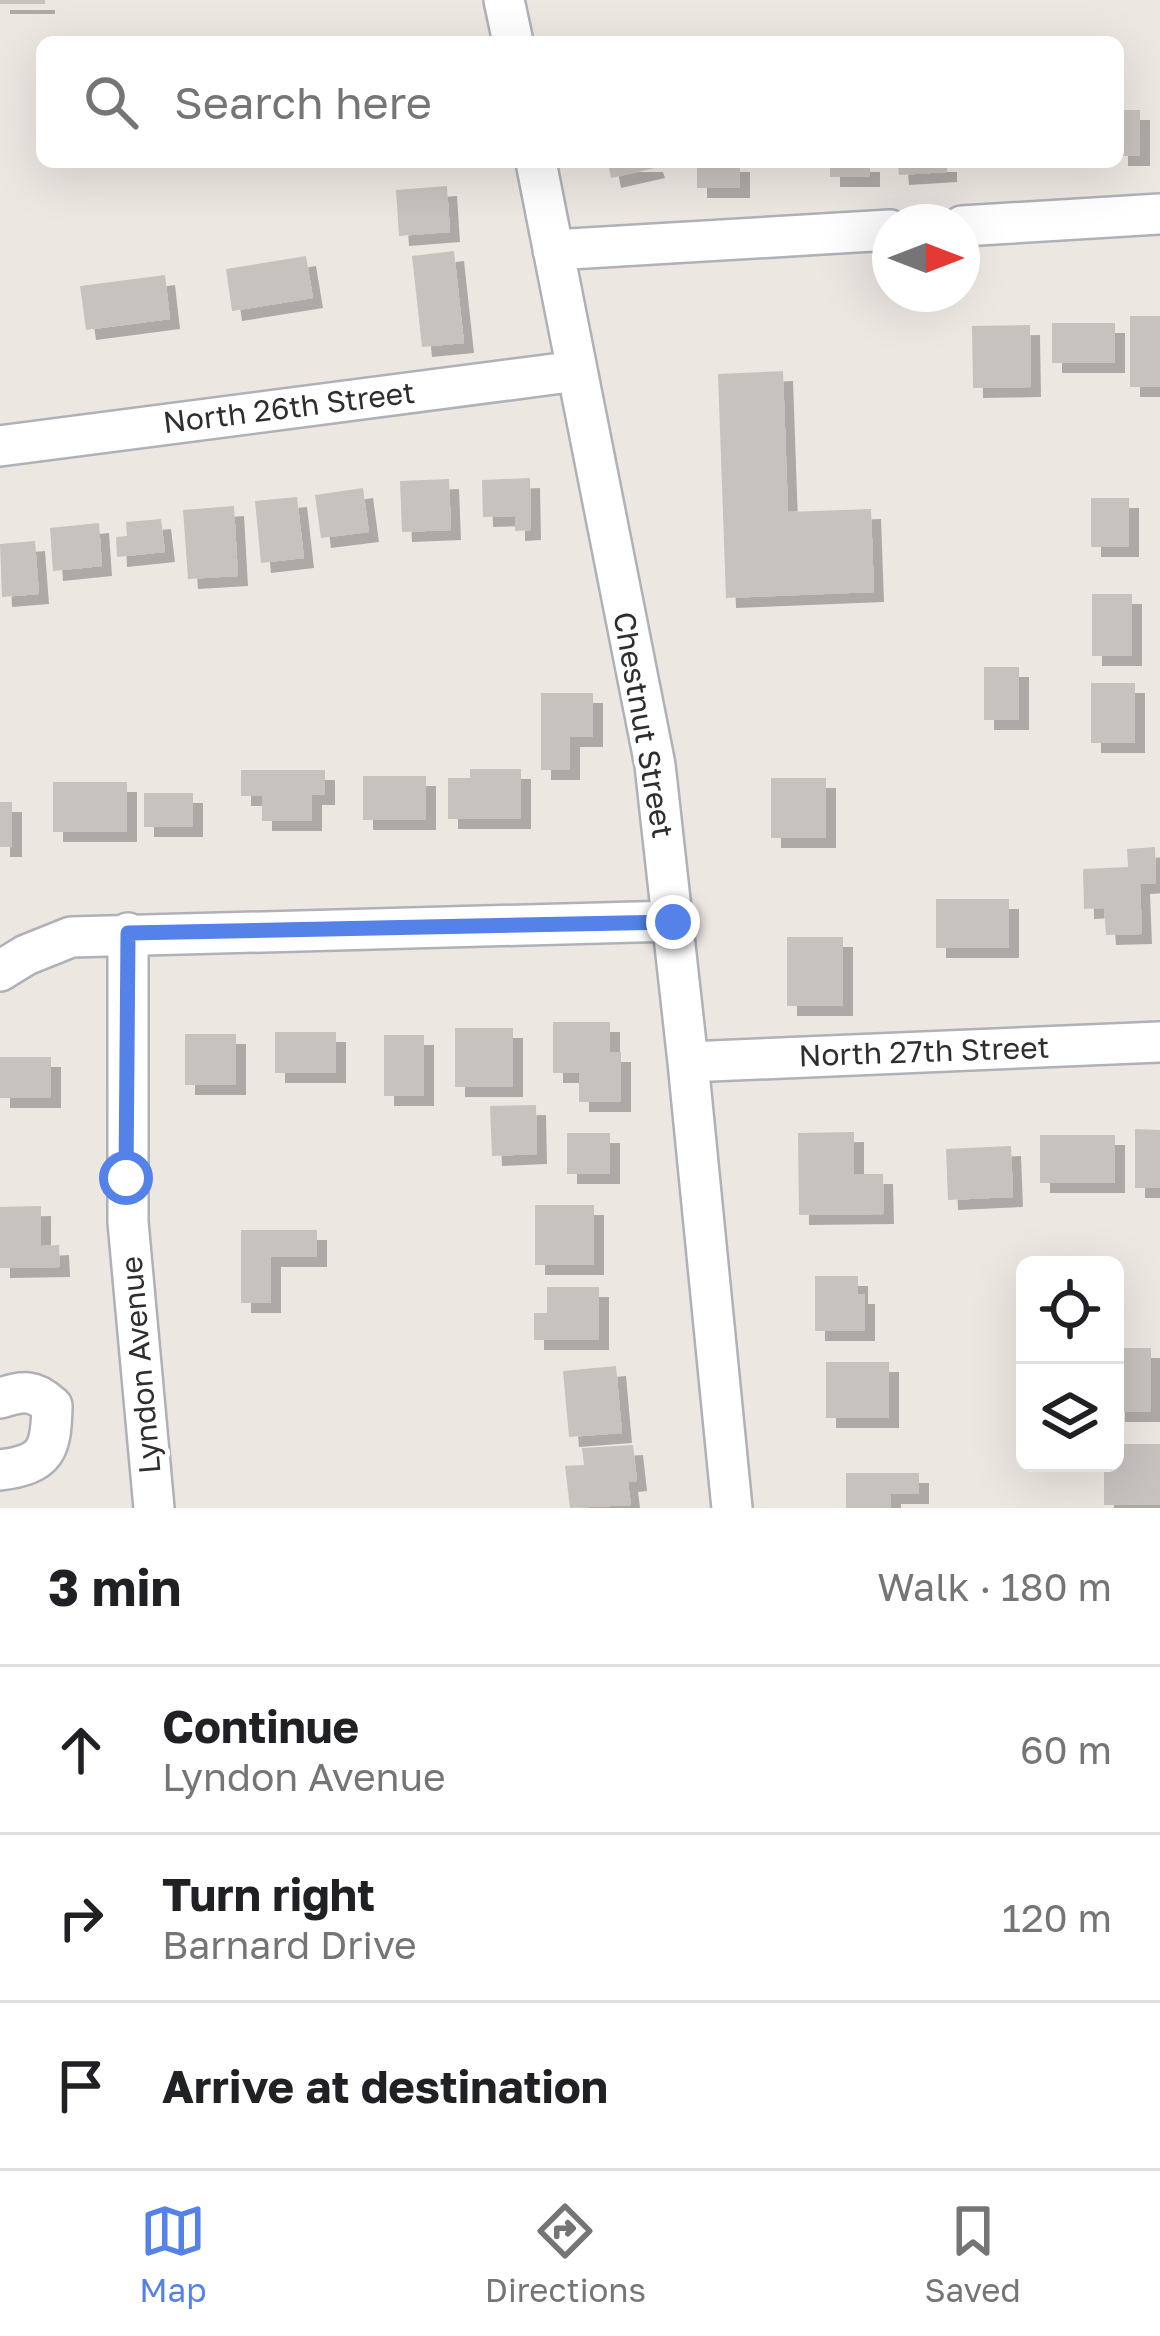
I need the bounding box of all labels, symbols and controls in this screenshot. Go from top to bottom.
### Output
search box [36,36,1124,168]
icon: search [78,69,144,135]
text: Search here [174,75,432,129]
north arrow [872,204,980,312]
street label: North 26th Street [161,374,417,440]
street label: Chestnut Street [606,609,682,841]
route end [646,895,700,949]
street label: North 27th Street [798,1029,1050,1073]
route start [99,1151,153,1205]
street label: Lyndon Avenue [113,1255,167,1475]
map controls [1016,1256,1124,1472]
button: locate [1016,1256,1124,1364]
button: layers [1016,1364,1124,1472]
text: 3 min [48,1556,181,1617]
text: Walk · 180 m [877,1563,1112,1610]
text: Continue [162,1699,359,1753]
icon: ahead [48,1717,114,1783]
text: 60 m [1020,1726,1112,1773]
text: Lyndon Avenue [162,1753,446,1800]
text: Turn right [162,1867,375,1921]
icon: right [48,1885,114,1951]
text: 120 m [1002,1894,1112,1941]
text: Barnard Drive [162,1921,417,1968]
icon: arrive [48,2053,114,2119]
text: Arrive at destination [162,2059,608,2113]
tab: Map [139,2198,207,2309]
tab: Directions [485,2198,646,2309]
tab: Saved [924,2198,1021,2309]

